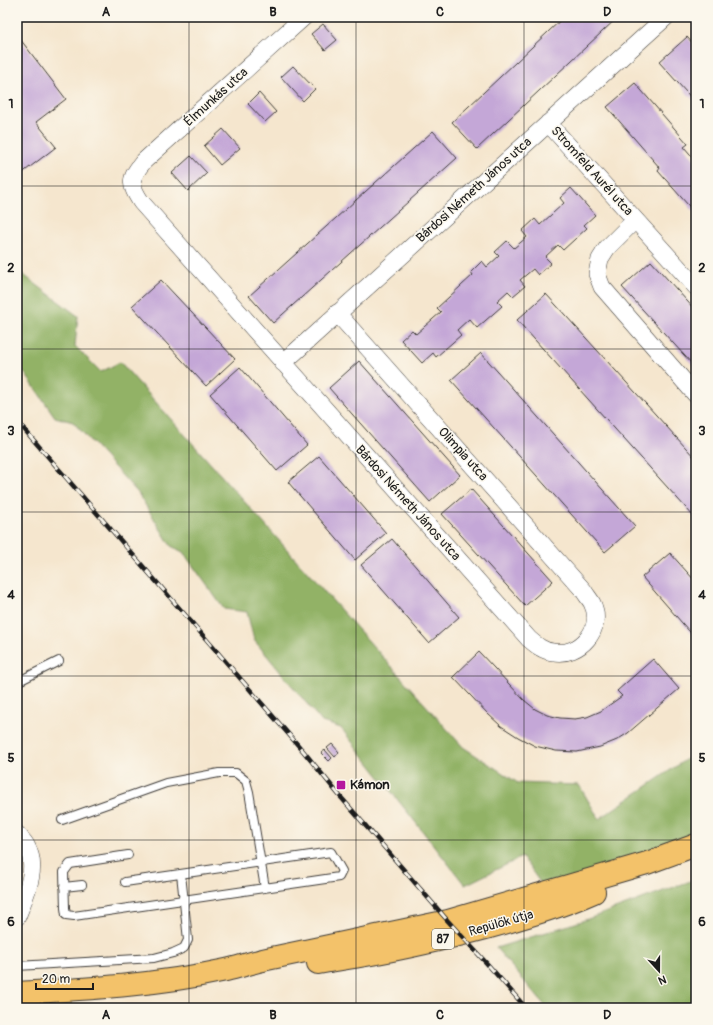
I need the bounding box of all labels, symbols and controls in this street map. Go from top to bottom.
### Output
text: A [102,4,111,20]
text: B [269,4,277,20]
text: C [436,4,444,20]
text: D [603,4,611,20]
street label: Élmunkás utca [181,64,251,130]
text: 1 [8,96,14,112]
text: 1 [699,96,705,112]
street label: Stromfeld Aurél utca [548,123,636,219]
street label: Bárdosi Németh János utca [413,134,535,246]
text: 2 [7,260,15,276]
text: 2 [698,260,706,276]
text: 3 [7,423,15,439]
text: 3 [698,423,706,439]
street label: Olimpia utca [435,424,491,484]
street label: Bárdosi Németh János utca [352,442,464,564]
text: 4 [7,587,15,603]
text: 4 [698,587,706,603]
text: 5 [7,750,15,766]
text: 5 [698,750,706,766]
place label: Kámon [350,777,390,793]
marker: Kámon [335,779,347,791]
street label: Repülők útja [467,906,535,940]
text: 6 [7,914,15,930]
text: 6 [698,914,706,930]
road number: 87 [432,929,454,949]
north arrow [639,951,679,991]
scale bar [36,965,93,991]
text: 20 m [42,972,71,987]
text: N [656,972,668,987]
text: A [102,1007,111,1023]
text: B [269,1007,277,1023]
text: C [436,1007,444,1023]
text: D [603,1007,611,1023]

